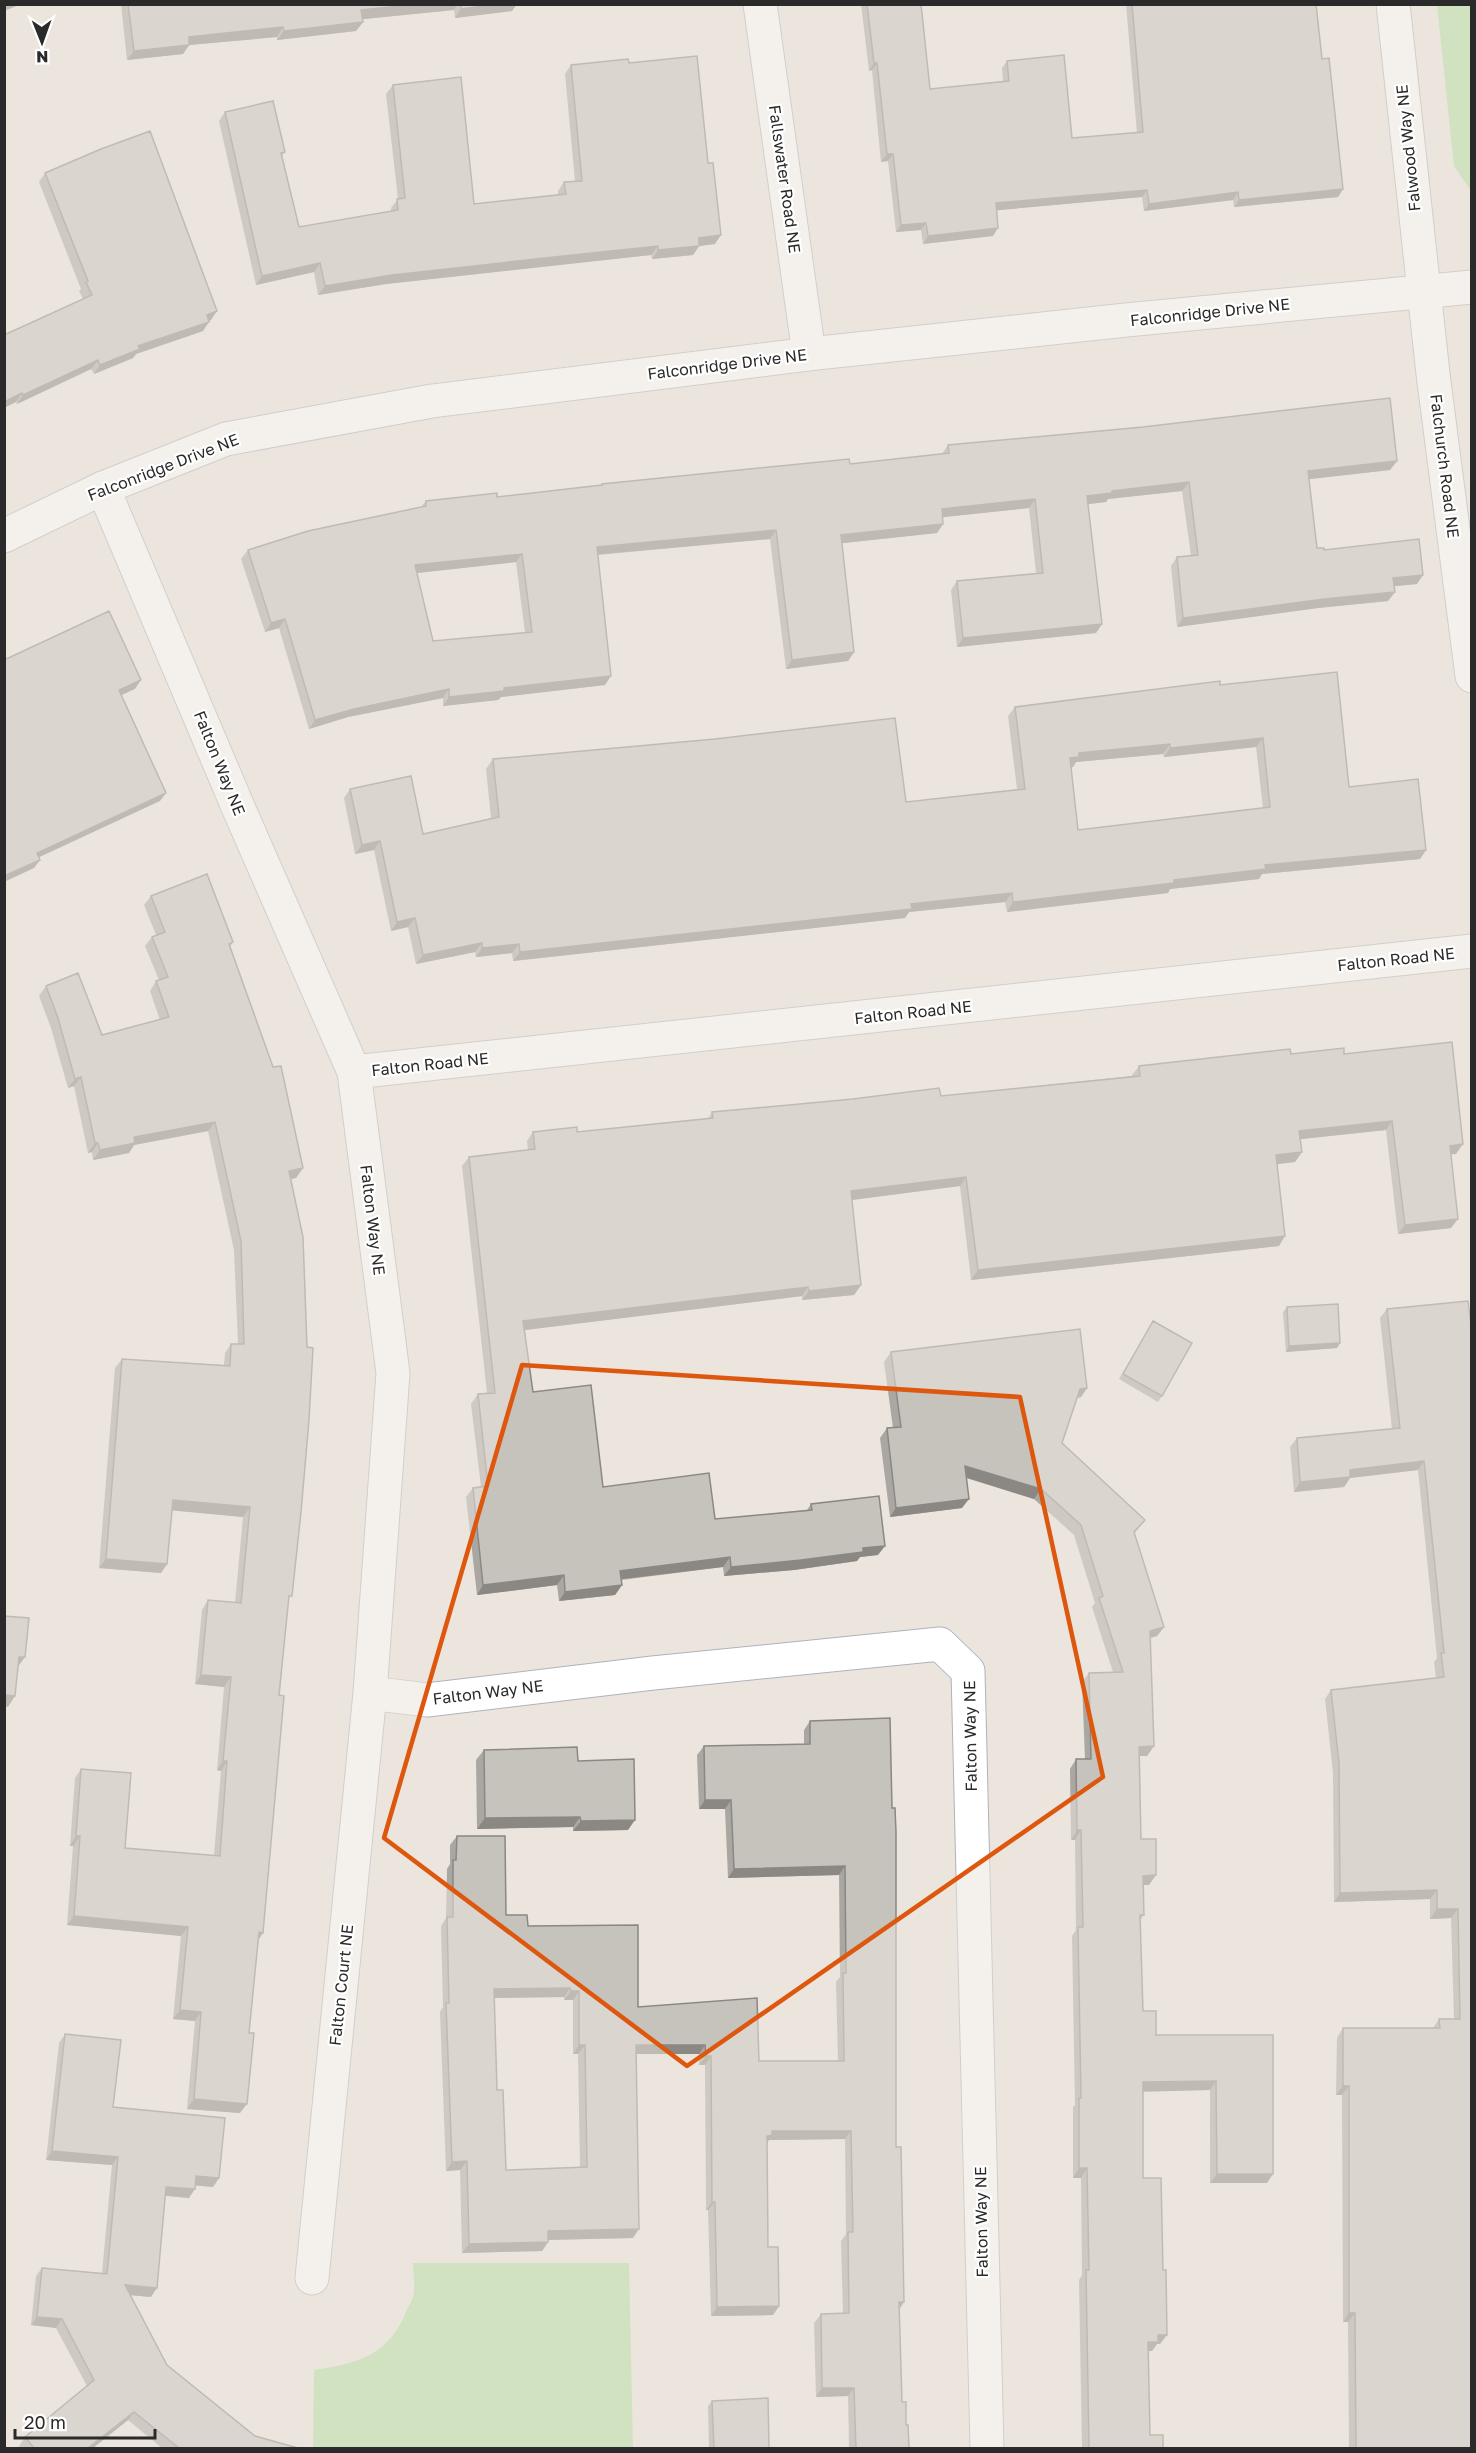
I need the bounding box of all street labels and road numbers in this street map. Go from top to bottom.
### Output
street label: Falwood Way NE [1391,84,1425,212]
street label: Fallswater Road NE [765,104,805,254]
street label: Falconridge Drive NE [1129,294,1291,330]
street label: Falconridge Drive NE [646,344,808,384]
street label: Falchurch Road NE [1426,393,1464,539]
street label: Falconridge Drive NE [85,429,241,505]
street label: Falton Way NE [190,708,250,818]
street label: Falton Road NE [1336,943,1456,975]
street label: Falton Road NE [853,996,973,1028]
street label: Falton Road NE [370,1048,490,1080]
street label: Falton Way NE [356,1164,390,1276]
street label: Falton Way NE [432,1675,544,1709]
street label: Falton Way NE [959,1680,981,1792]
street label: Falton Court NE [325,1923,357,2047]
street label: Falton Way NE [970,2166,992,2278]

